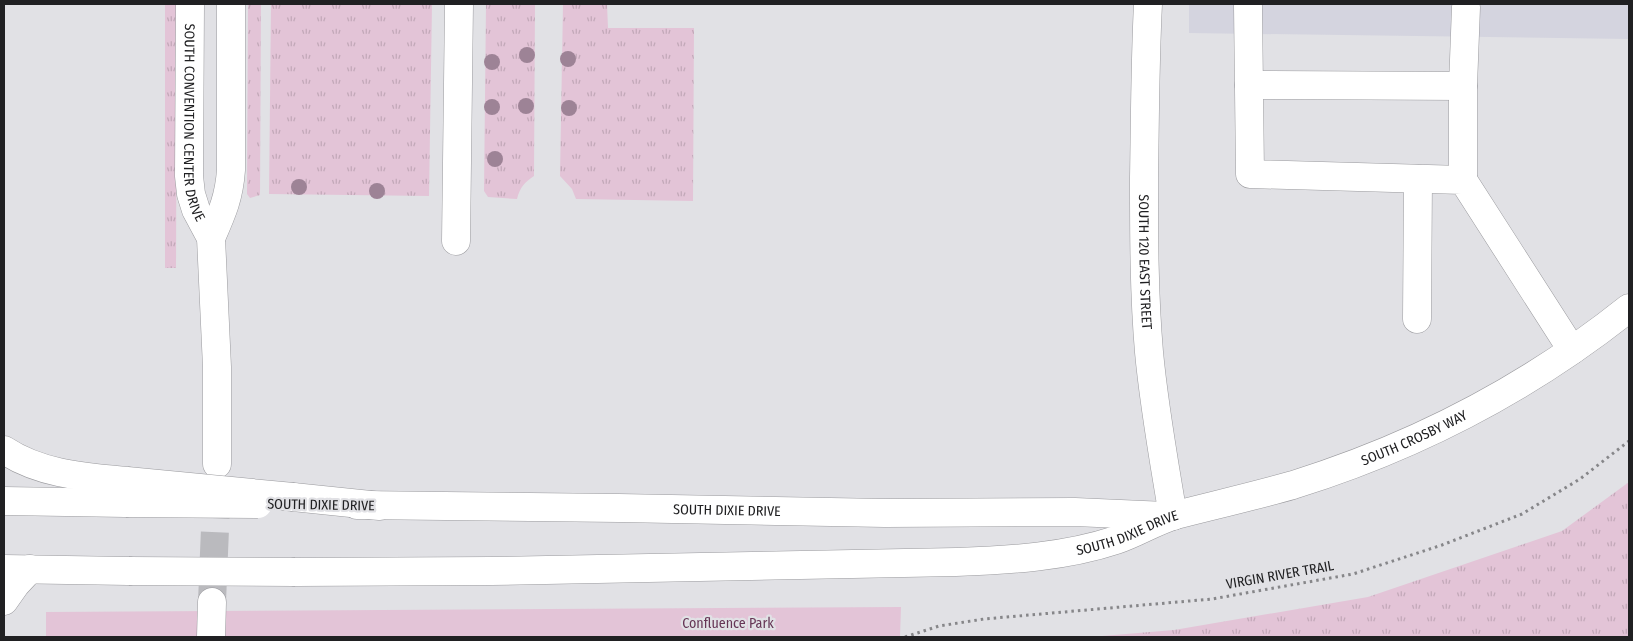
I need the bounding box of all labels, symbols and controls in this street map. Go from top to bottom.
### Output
street label: SOUTH CONVENTION CENTER DRIVE [180,24,209,225]
street label: SOUTH 120 EAST STREET [1136,194,1156,331]
street label: SOUTH CROSBY WAY [1359,406,1470,469]
street label: SOUTH DIXIE DRIVE [267,496,375,514]
street label: SOUTH DIXIE DRIVE [673,501,781,520]
street label: SOUTH DIXIE DRIVE [1075,506,1180,559]
street label: VIRGIN RIVER TRAIL [1225,557,1335,593]
park label: Confluence Park [682,615,774,632]

